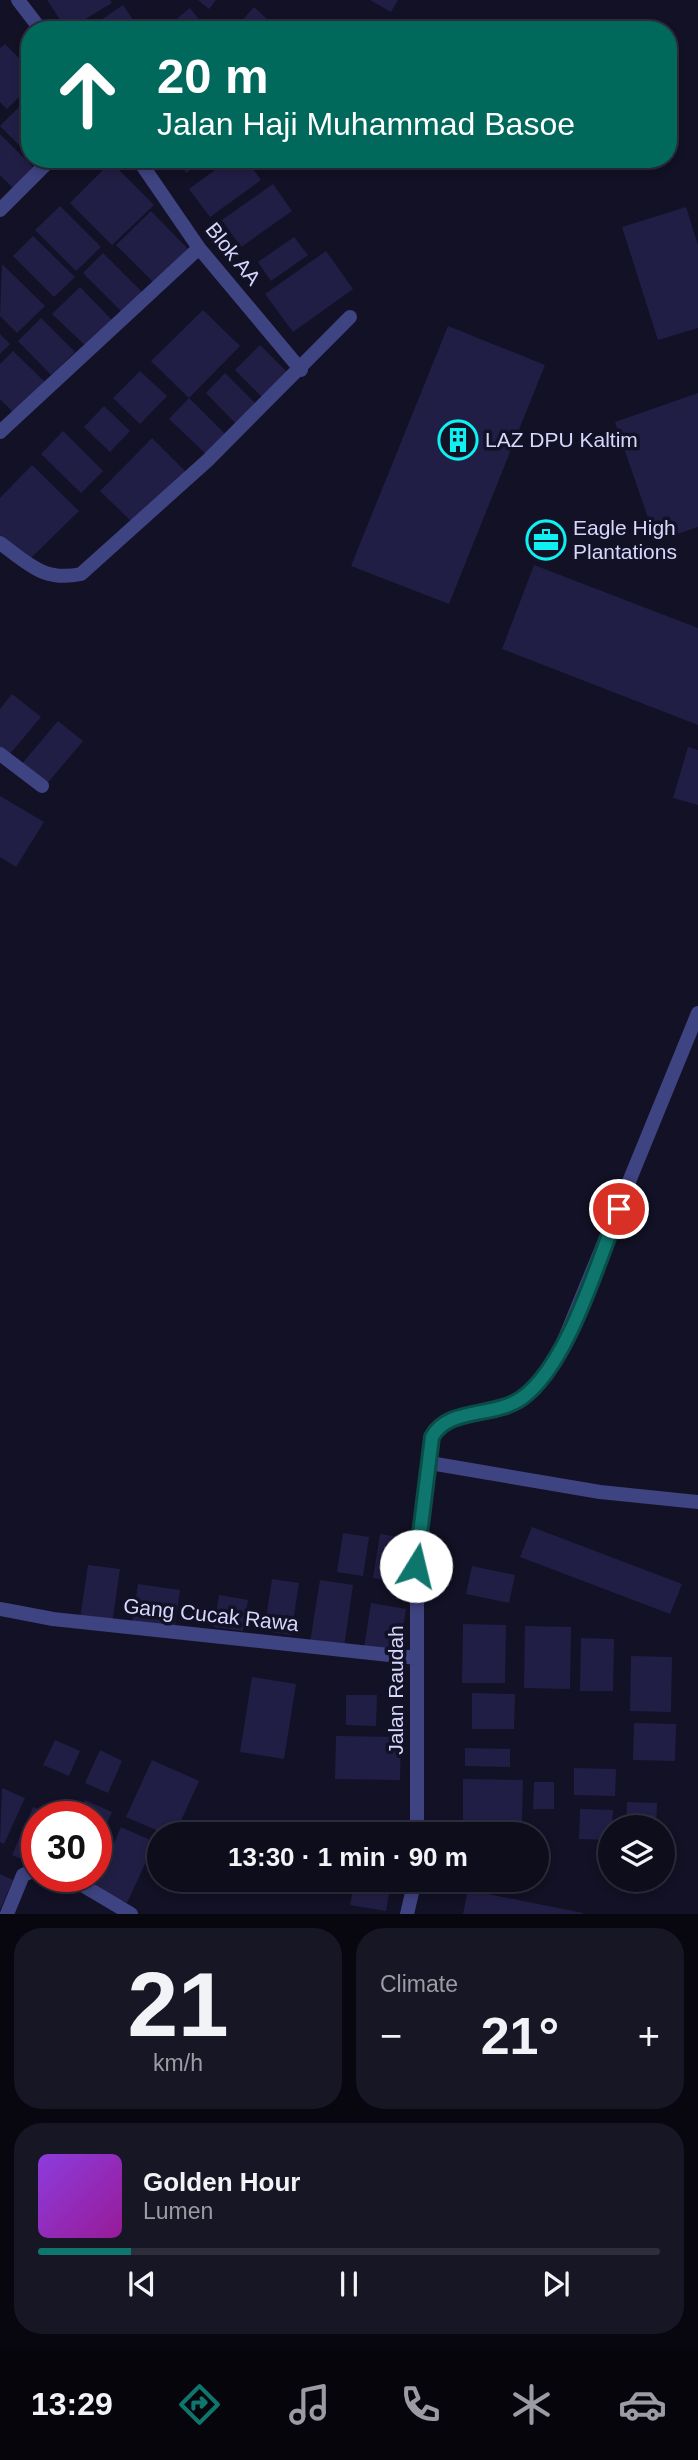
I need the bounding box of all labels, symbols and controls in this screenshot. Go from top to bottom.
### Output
icon: ahead [42,49,133,140]
text: 20 m [157,49,269,103]
text: Jalan Haji Muhammad Basoe [157,106,575,142]
street label: Blok AA [201,218,265,290]
building icon: LAZ DPU Kaltim [437,419,479,461]
place label: LAZ DPU Kaltim [485,428,638,451]
place label: Eagle High Plantations [573,516,677,563]
office icon: Eagle High Plantations [525,519,567,561]
pin [589,1179,649,1239]
icon: arrive [600,1190,638,1228]
position arrow [379,1529,453,1603]
street label: Gang Cucak Rawa [122,1594,300,1635]
street label: Jalan Raudah [384,1625,407,1755]
speed limit sign: 30 [21,1801,112,1892]
map controls [598,1815,675,1892]
button: layers [598,1815,675,1892]
text: 13:30 · 1 min · 90 m [228,1842,468,1872]
text: 21 [127,1954,229,2055]
text: Climate [380,1971,458,1997]
text: 21° [481,2007,559,2065]
text: − [380,2015,402,2057]
text: + [638,2015,660,2057]
text: km/h [153,2050,203,2076]
text: Golden Hour [143,2167,300,2197]
text: Lumen [143,2198,213,2224]
icon: previous [123,2265,161,2303]
icon: pause [330,2265,368,2303]
icon: next [537,2265,575,2303]
icon: directions [175,2380,224,2429]
icon: music [285,2380,334,2429]
icon: phone [396,2380,445,2429]
icon: climate [507,2380,556,2429]
icon: car [618,2380,667,2429]
text: 13:29 [31,2386,113,2422]

